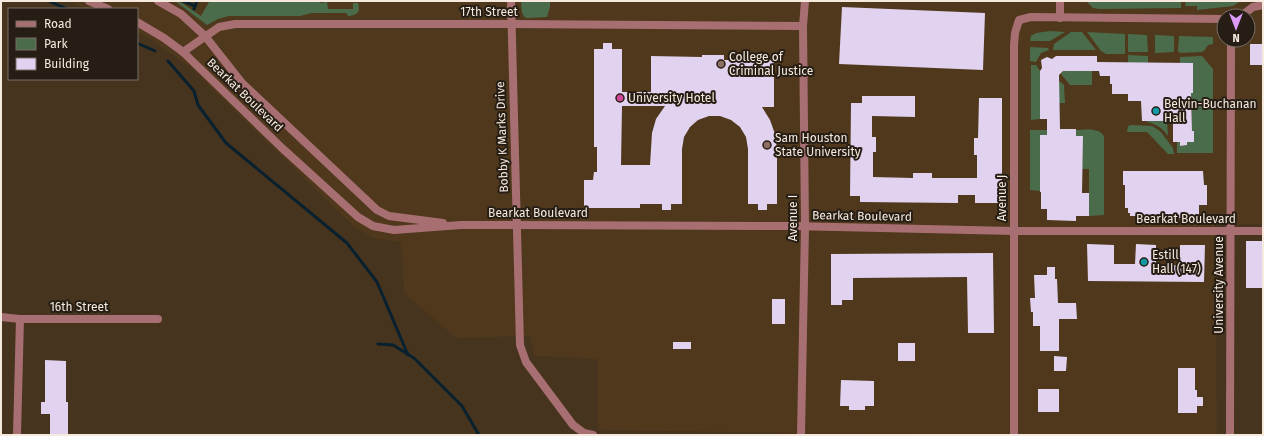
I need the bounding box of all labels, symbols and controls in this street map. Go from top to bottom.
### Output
street label: 17th Street [460,5,518,19]
legend [8,8,138,80]
north arrow [1216,8,1256,48]
text: Road [44,17,72,31]
text: N [1232,31,1240,44]
text: Park [44,37,68,51]
place label: College of Criminal Justice [729,50,813,78]
street label: Bearkat Boulevard [204,55,286,135]
text: Building [44,57,90,71]
marker: College of Criminal Justice [716,59,726,69]
street label: Bobby K Marks Drive [493,81,511,193]
place label: University Hotel [628,91,715,105]
marker: University Hotel [615,93,625,103]
place label: Belvin-Buchanan Hall [1164,97,1257,125]
marker: Belvin-Buchanan Hall [1151,106,1161,116]
place label: Sam Houston State University [775,131,861,159]
marker: Sam Houston State University [762,140,772,150]
street label: Avenue J [995,175,1009,221]
street label: Avenue I [786,195,800,241]
street label: Bearkat Boulevard [488,206,588,220]
street label: Bearkat Boulevard [812,208,912,224]
street label: Bearkat Boulevard [1136,212,1236,226]
street label: University Avenue [1212,236,1226,334]
place label: Estill Hall (147) [1152,248,1201,276]
marker: Estill Hall (147) [1139,257,1149,267]
street label: 16th Street [50,300,109,314]

